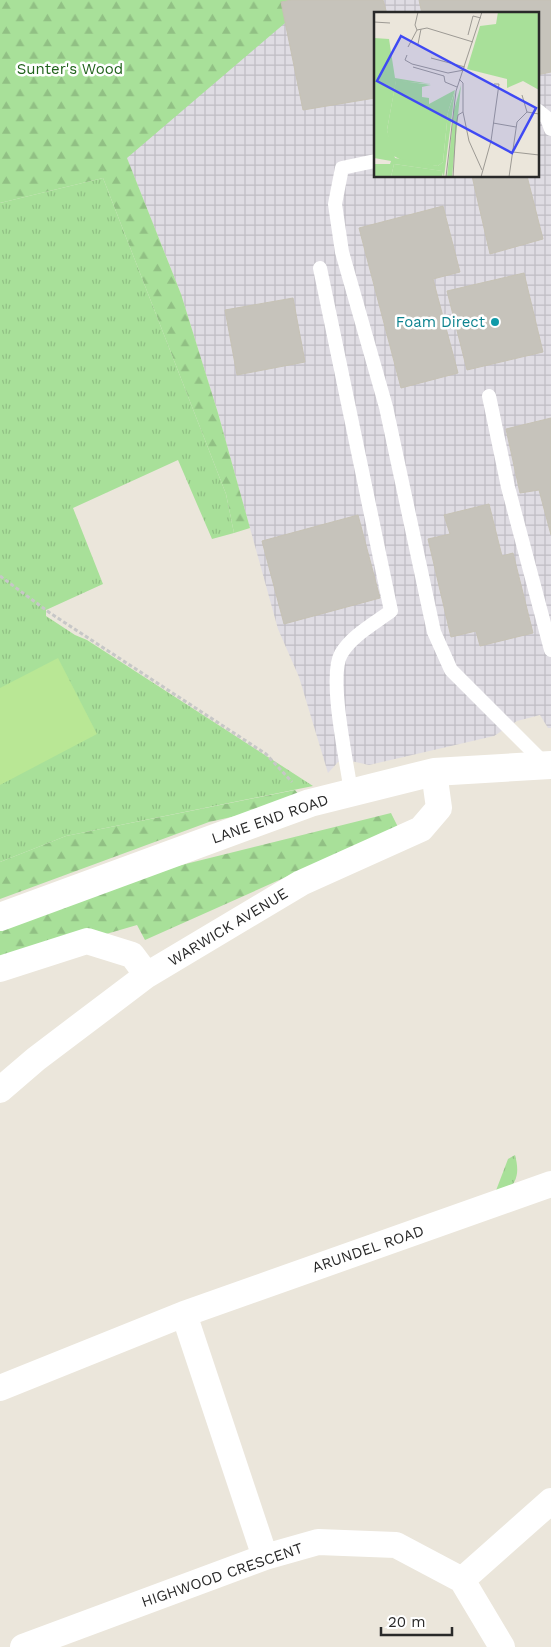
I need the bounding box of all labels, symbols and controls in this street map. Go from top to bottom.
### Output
inset map [374,12,538,178]
park label: Sunter's Wood [17,60,123,78]
place label: Foam Direct [396,313,486,331]
marker: Foam Direct [489,316,501,328]
street label: LANE END ROAD [209,791,331,847]
street label: WARWICK AVENUE [165,884,291,970]
street label: ARUNDEL ROAD [310,1221,426,1277]
street label: HIGHWOOD CRESCENT [139,1539,305,1611]
scale bar [381,1604,452,1636]
text: 20 m [388,1613,426,1631]

